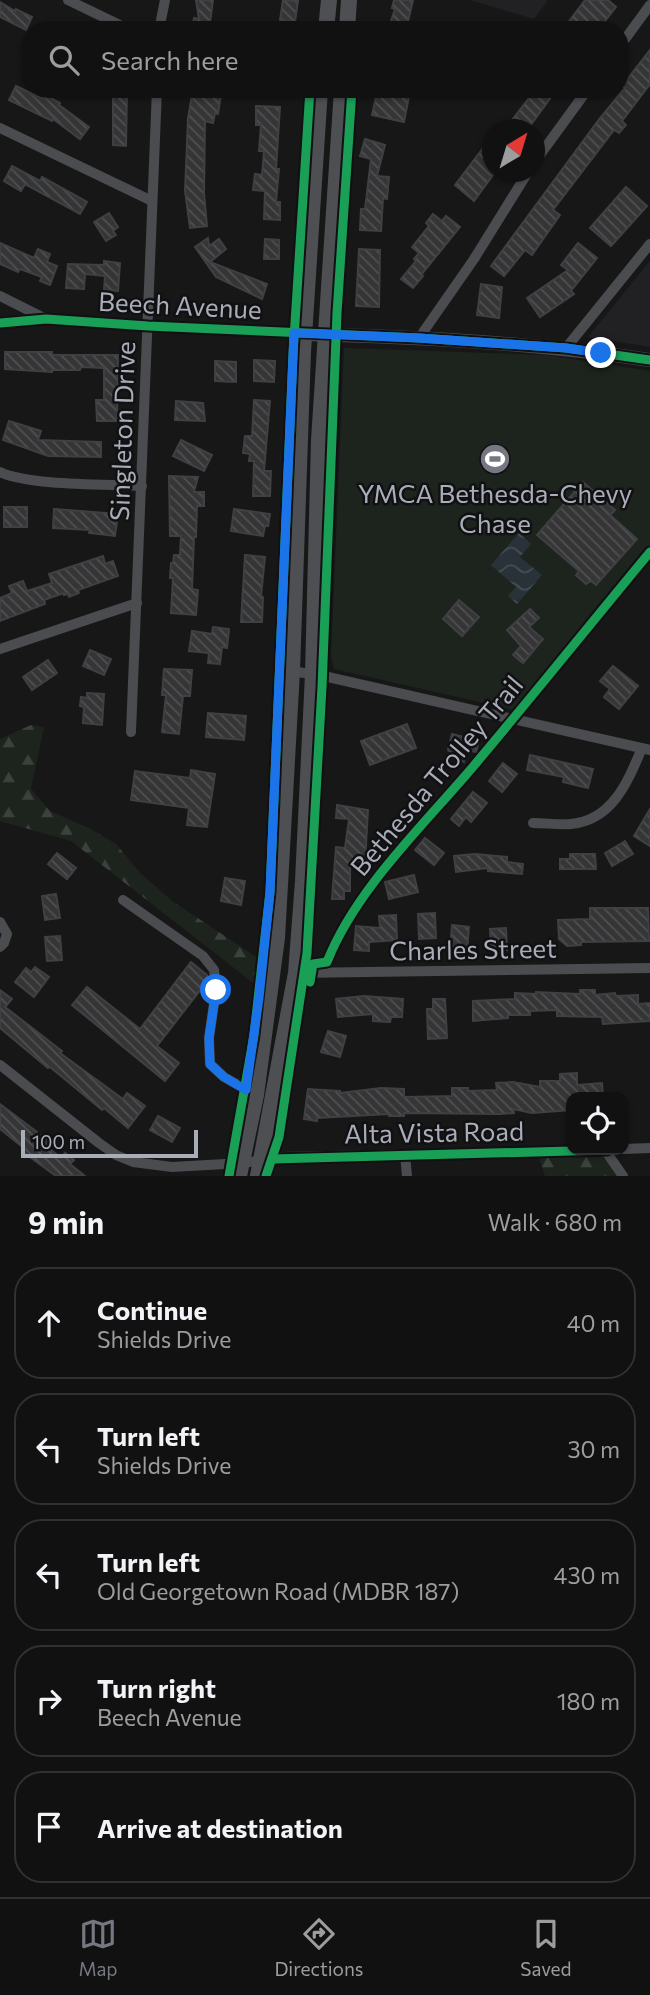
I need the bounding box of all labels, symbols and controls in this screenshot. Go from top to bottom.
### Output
search box [21,21,629,98]
icon: search [45,41,83,79]
text: Search here [101,44,239,75]
north arrow [482,119,545,182]
street label: Beech Avenue [98,285,263,324]
route end [585,337,616,368]
street label: Singleton Drive [103,341,140,521]
sports icon: YMCA Bethesda-Chevy Chase [478,442,512,476]
place label: YMCA Bethesda-Chevy Chase [358,477,632,538]
street label: Bethesda Trolley Trail [343,669,529,881]
street label: Charles Street [389,932,557,965]
route start [200,974,231,1005]
map controls [566,1092,629,1155]
button: locate [566,1092,629,1155]
street label: Alta Vista Road [344,1114,524,1149]
scale bar [21,1127,198,1159]
text: 100 m [32,1130,85,1153]
text: 9 min [28,1203,104,1240]
text: Walk · 680 m [488,1208,622,1236]
text: Continue [97,1294,207,1325]
icon: ahead [30,1304,68,1342]
text: 40 m [567,1309,620,1337]
text: Shields Drive [97,1325,231,1353]
text: Turn left [97,1420,200,1451]
icon: left [30,1430,68,1468]
text: 30 m [567,1435,620,1463]
text: Shields Drive [97,1451,231,1479]
text: Turn left [97,1546,200,1577]
icon: left [30,1556,68,1594]
text: 430 m [554,1561,620,1589]
text: Old Georgetown Road (MDBR 187) [97,1577,459,1605]
text: Turn right [97,1672,216,1703]
icon: right [30,1682,68,1720]
text: 180 m [557,1687,620,1715]
text: Beech Avenue [97,1703,242,1731]
icon: arrive [30,1808,68,1846]
text: Arrive at destination [97,1812,343,1843]
tab: Map [78,1915,118,1980]
tab: Directions [274,1915,364,1980]
tab: Saved [520,1915,572,1980]

